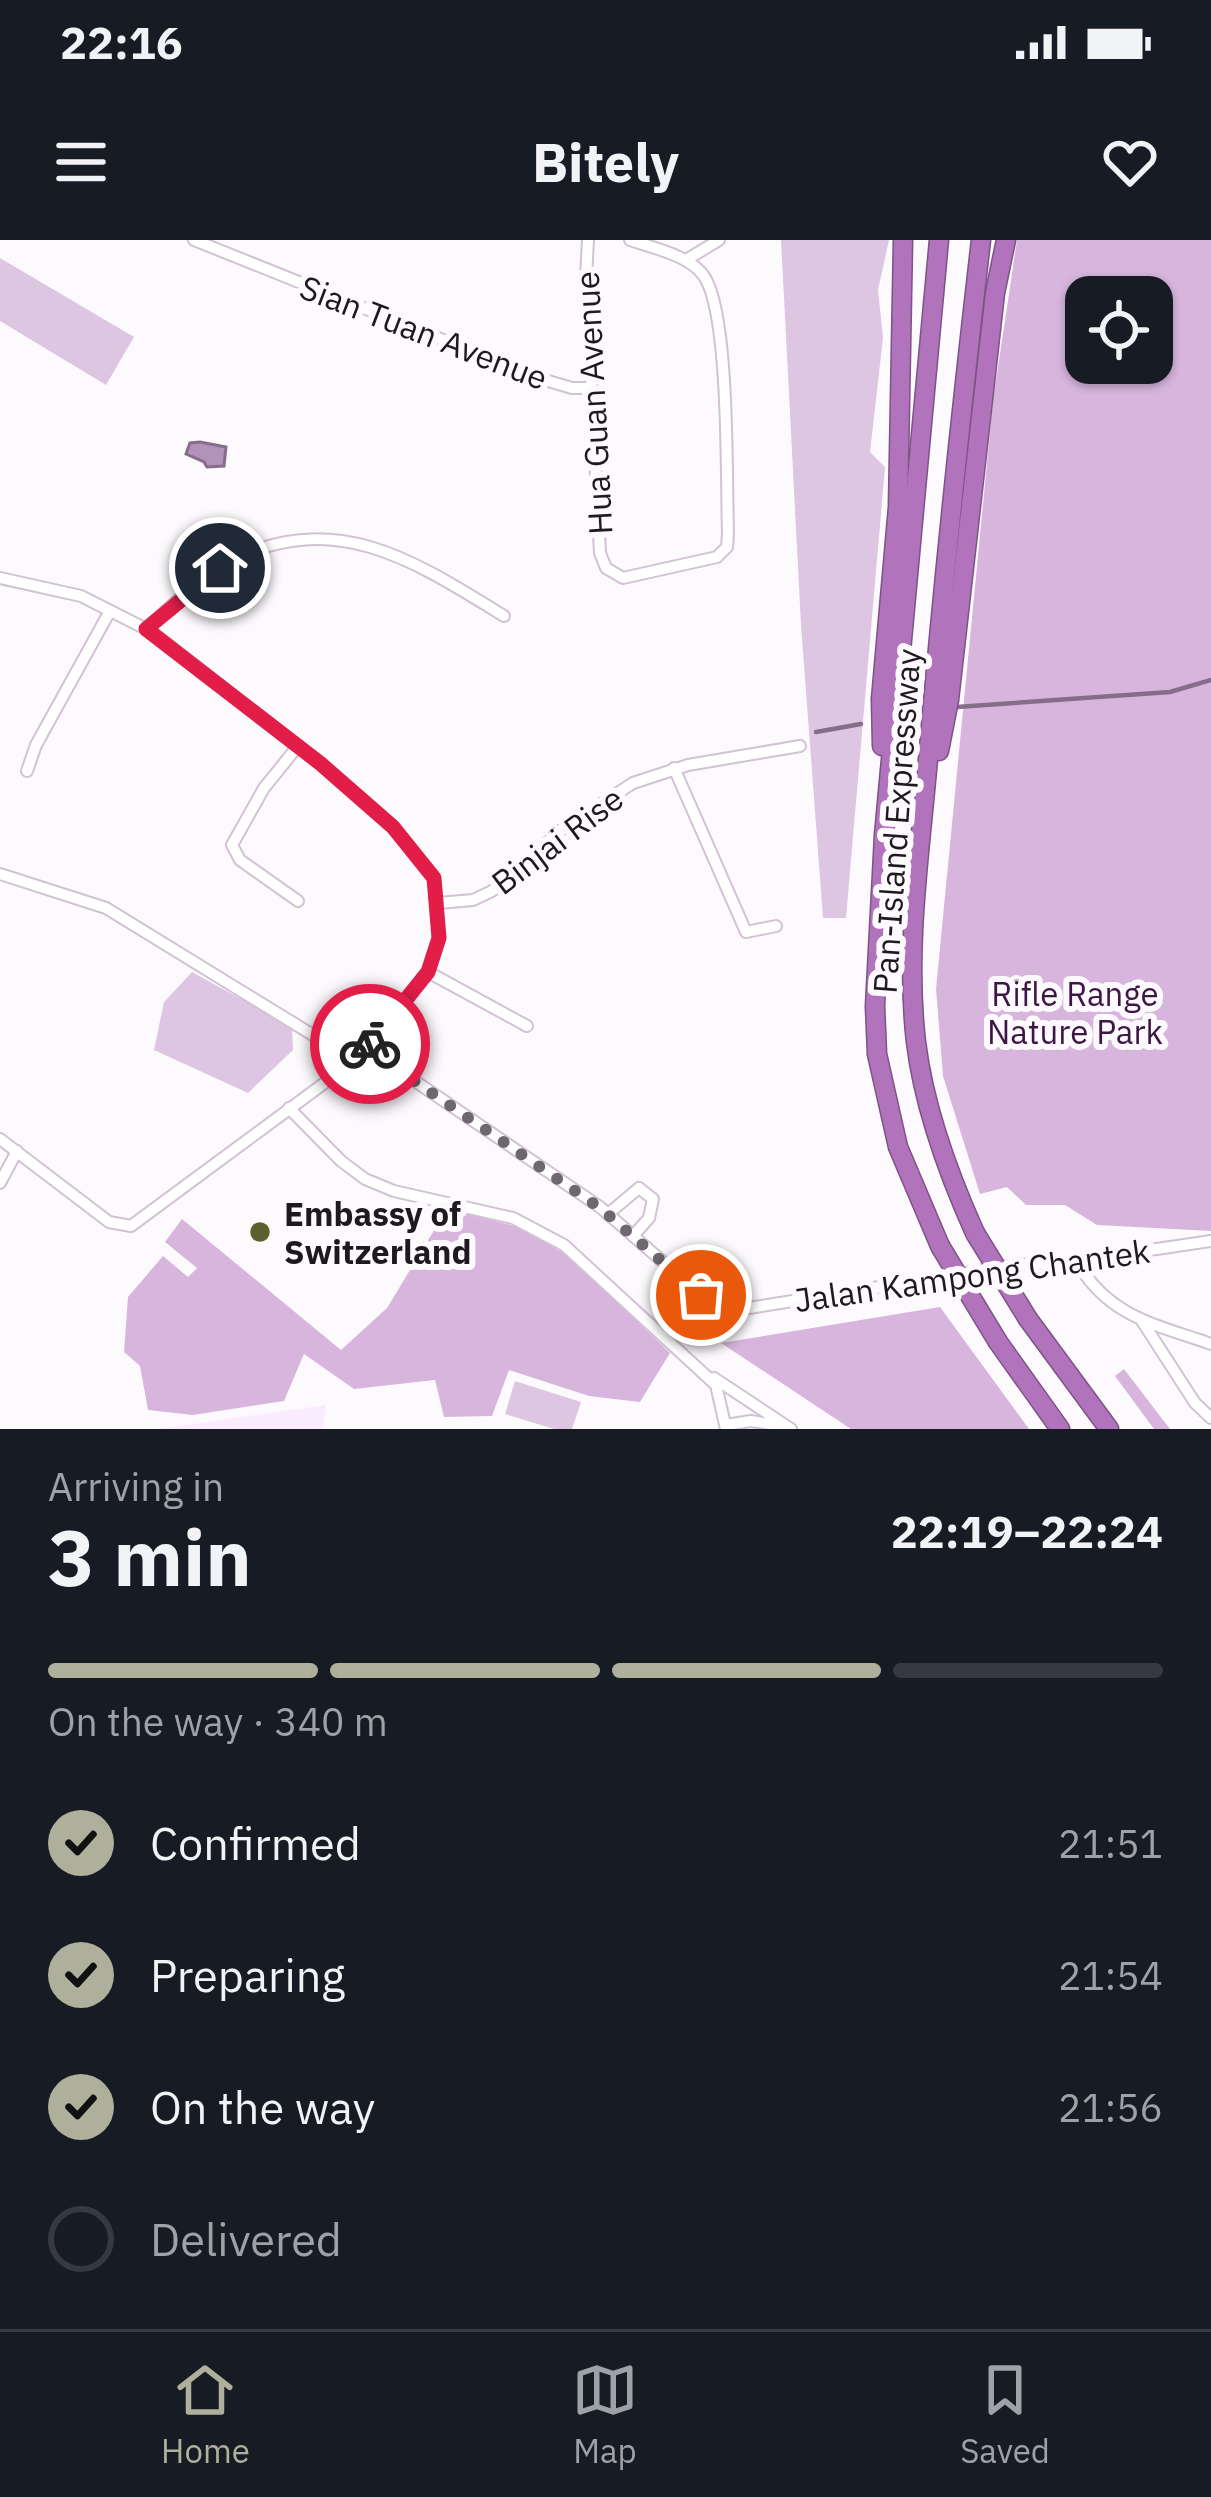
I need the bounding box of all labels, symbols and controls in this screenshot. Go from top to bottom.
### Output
text: 22:16 [60,13,183,71]
text: Bitely [532,127,679,197]
icon: menu [48,129,114,195]
icon: heart [1097,129,1163,195]
street label: Sian Tuan Avenue [294,265,554,399]
street label: Hua Guan Avenue [565,270,621,536]
map controls [1065,276,1173,384]
button: locate [1065,276,1173,384]
pin [169,517,271,619]
icon: home [187,535,253,601]
street label: Pan-Island Expressway [863,647,929,995]
street label: Binjai Rise [483,776,631,904]
park label: Rifle Range Nature Park [987,972,1163,1053]
courier [310,984,430,1104]
icon: bike [337,1011,403,1077]
place label: Embassy of Switzerland [284,1192,472,1273]
marker: Embassy of Switzerland [247,1219,273,1245]
street label: Jalan Kampong Chantek [791,1229,1153,1321]
pin [650,1244,752,1346]
icon: bag [668,1262,734,1328]
text: Arriving in [48,1461,224,1512]
text: 22:19–22:24 [891,1502,1163,1560]
text: 3 min [48,1506,252,1607]
text: On the way · 340 m [48,1696,388,1747]
icon: check [48,1810,114,1876]
text: Confirmed [150,1814,361,1872]
text: 21:51 [1058,1818,1163,1869]
icon: check [48,1942,114,2008]
text: Preparing [150,1946,345,2004]
text: 21:54 [1058,1950,1163,2001]
icon: check [48,2074,114,2140]
text: On the way [150,2078,375,2136]
text: 21:56 [1058,2082,1163,2133]
text: Delivered [150,2210,342,2268]
tab: Home [161,2357,250,2472]
tab: Map [572,2357,638,2472]
tab: Saved [960,2357,1050,2472]

